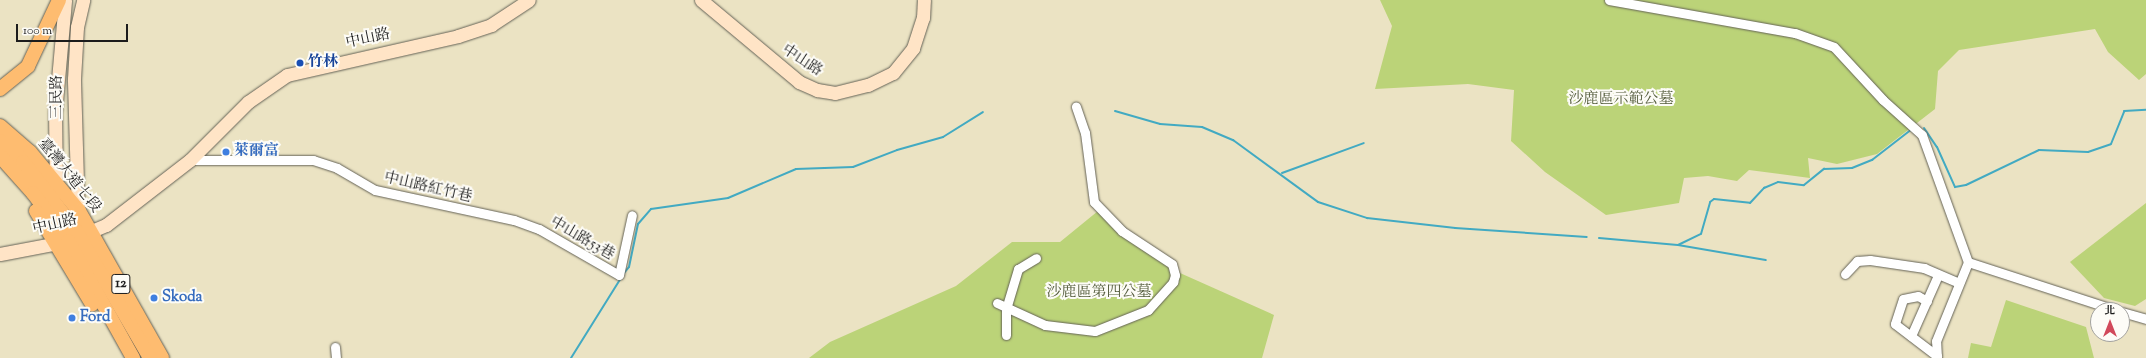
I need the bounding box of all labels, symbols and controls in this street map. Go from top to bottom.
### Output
scale bar [18,16,130,42]
text: 100 m [23,22,52,40]
street label: 中山路 [344,26,392,52]
street label: 中山路 [778,41,826,81]
place label: 竹林 [308,54,338,72]
marker: 竹林 [295,58,305,68]
street label: 三民路 [49,75,67,119]
park label: 沙鹿區示範公墓 [1569,91,1673,109]
street label: 臺灣大道七段 [34,135,104,217]
place label: 萊爾富 [234,143,279,161]
marker: 萊爾富 [221,147,231,157]
street label: 中山路紅竹巷 [382,169,474,207]
street label: 中山路 [31,211,79,239]
street label: 中山路53巷 [547,213,617,265]
road number: 12 [111,272,131,296]
park label: 沙鹿區第四公墓 [1047,284,1151,302]
place label: Skoda [162,289,203,307]
marker: Skoda [149,293,159,303]
north arrow [2090,302,2130,342]
text: 北 [2105,303,2116,319]
place label: Ford [80,309,110,327]
marker: Ford [67,313,77,323]

